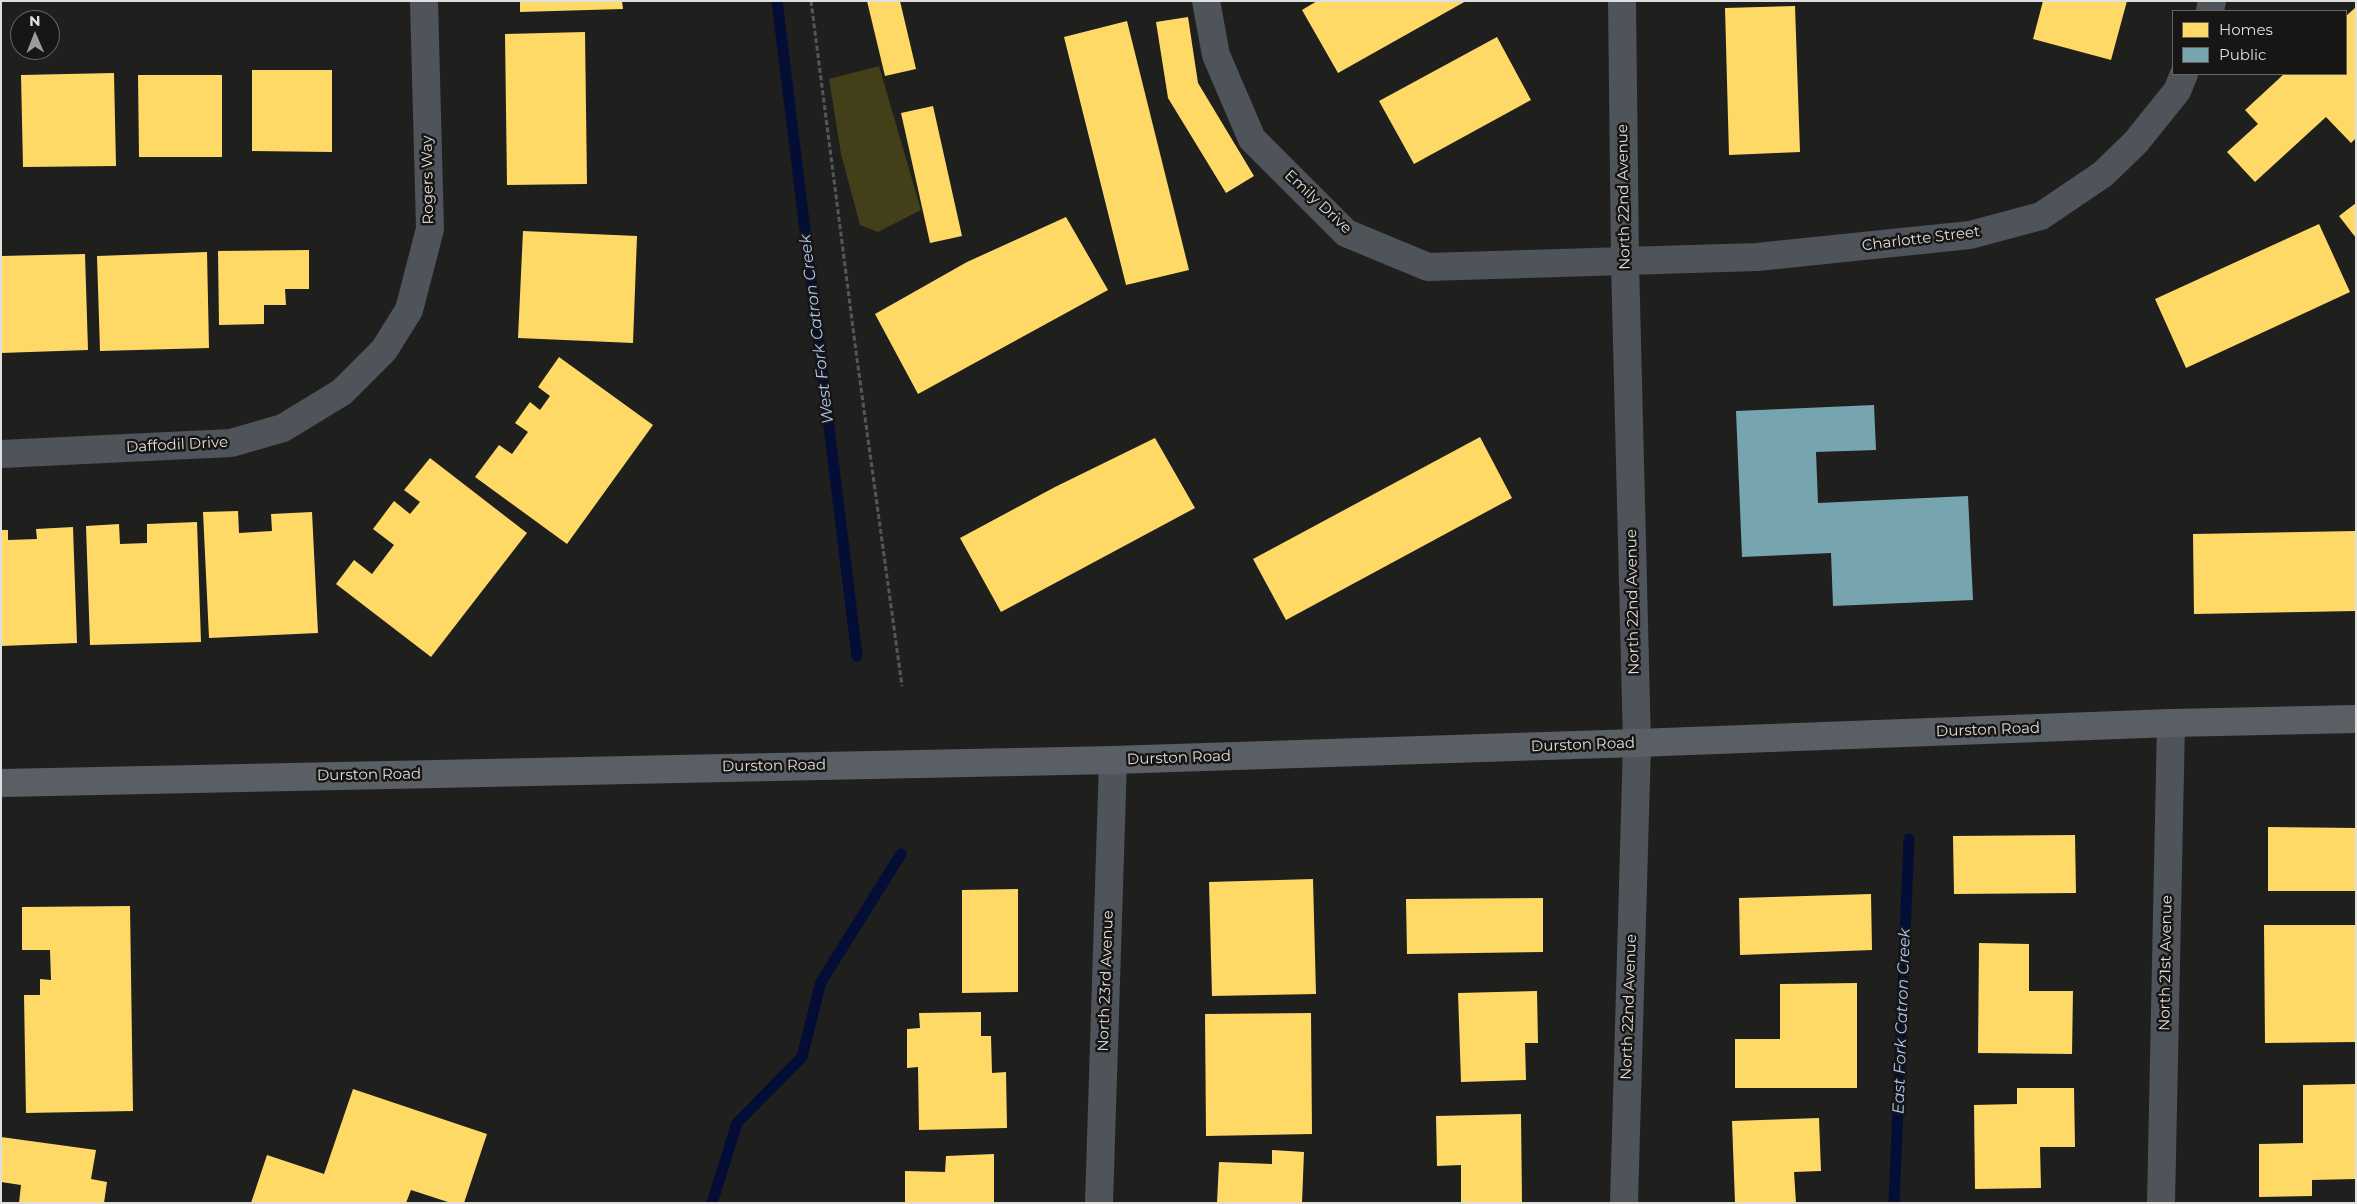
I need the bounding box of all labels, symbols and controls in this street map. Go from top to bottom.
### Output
north arrow [10,10,60,60]
legend [2172,10,2347,75]
text: N [29,12,41,30]
text: Homes [2219,20,2273,39]
text: Public [2219,45,2267,64]
street label: North 22nd Avenue [1614,124,1634,270]
street label: Rogers Way [418,135,438,225]
street label: Emily Drive [1281,166,1355,238]
street label: Charlotte Street [1861,223,1981,255]
water label: West Fork Catron Creek [796,233,838,425]
street label: Daffodil Drive [126,433,228,457]
street label: North 22nd Avenue [1623,529,1643,675]
street label: Durston Road [1936,719,2040,741]
street label: Durston Road [1531,734,1635,756]
street label: Durston Road [1127,747,1231,769]
street label: Durston Road [722,756,826,776]
street label: Durston Road [317,765,421,785]
street label: North 21st Avenue [2156,895,2176,1031]
street label: North 23rd Avenue [1095,910,1117,1052]
water label: East Fork Catron Creek [1889,928,1915,1114]
street label: North 22nd Avenue [1617,934,1641,1080]

